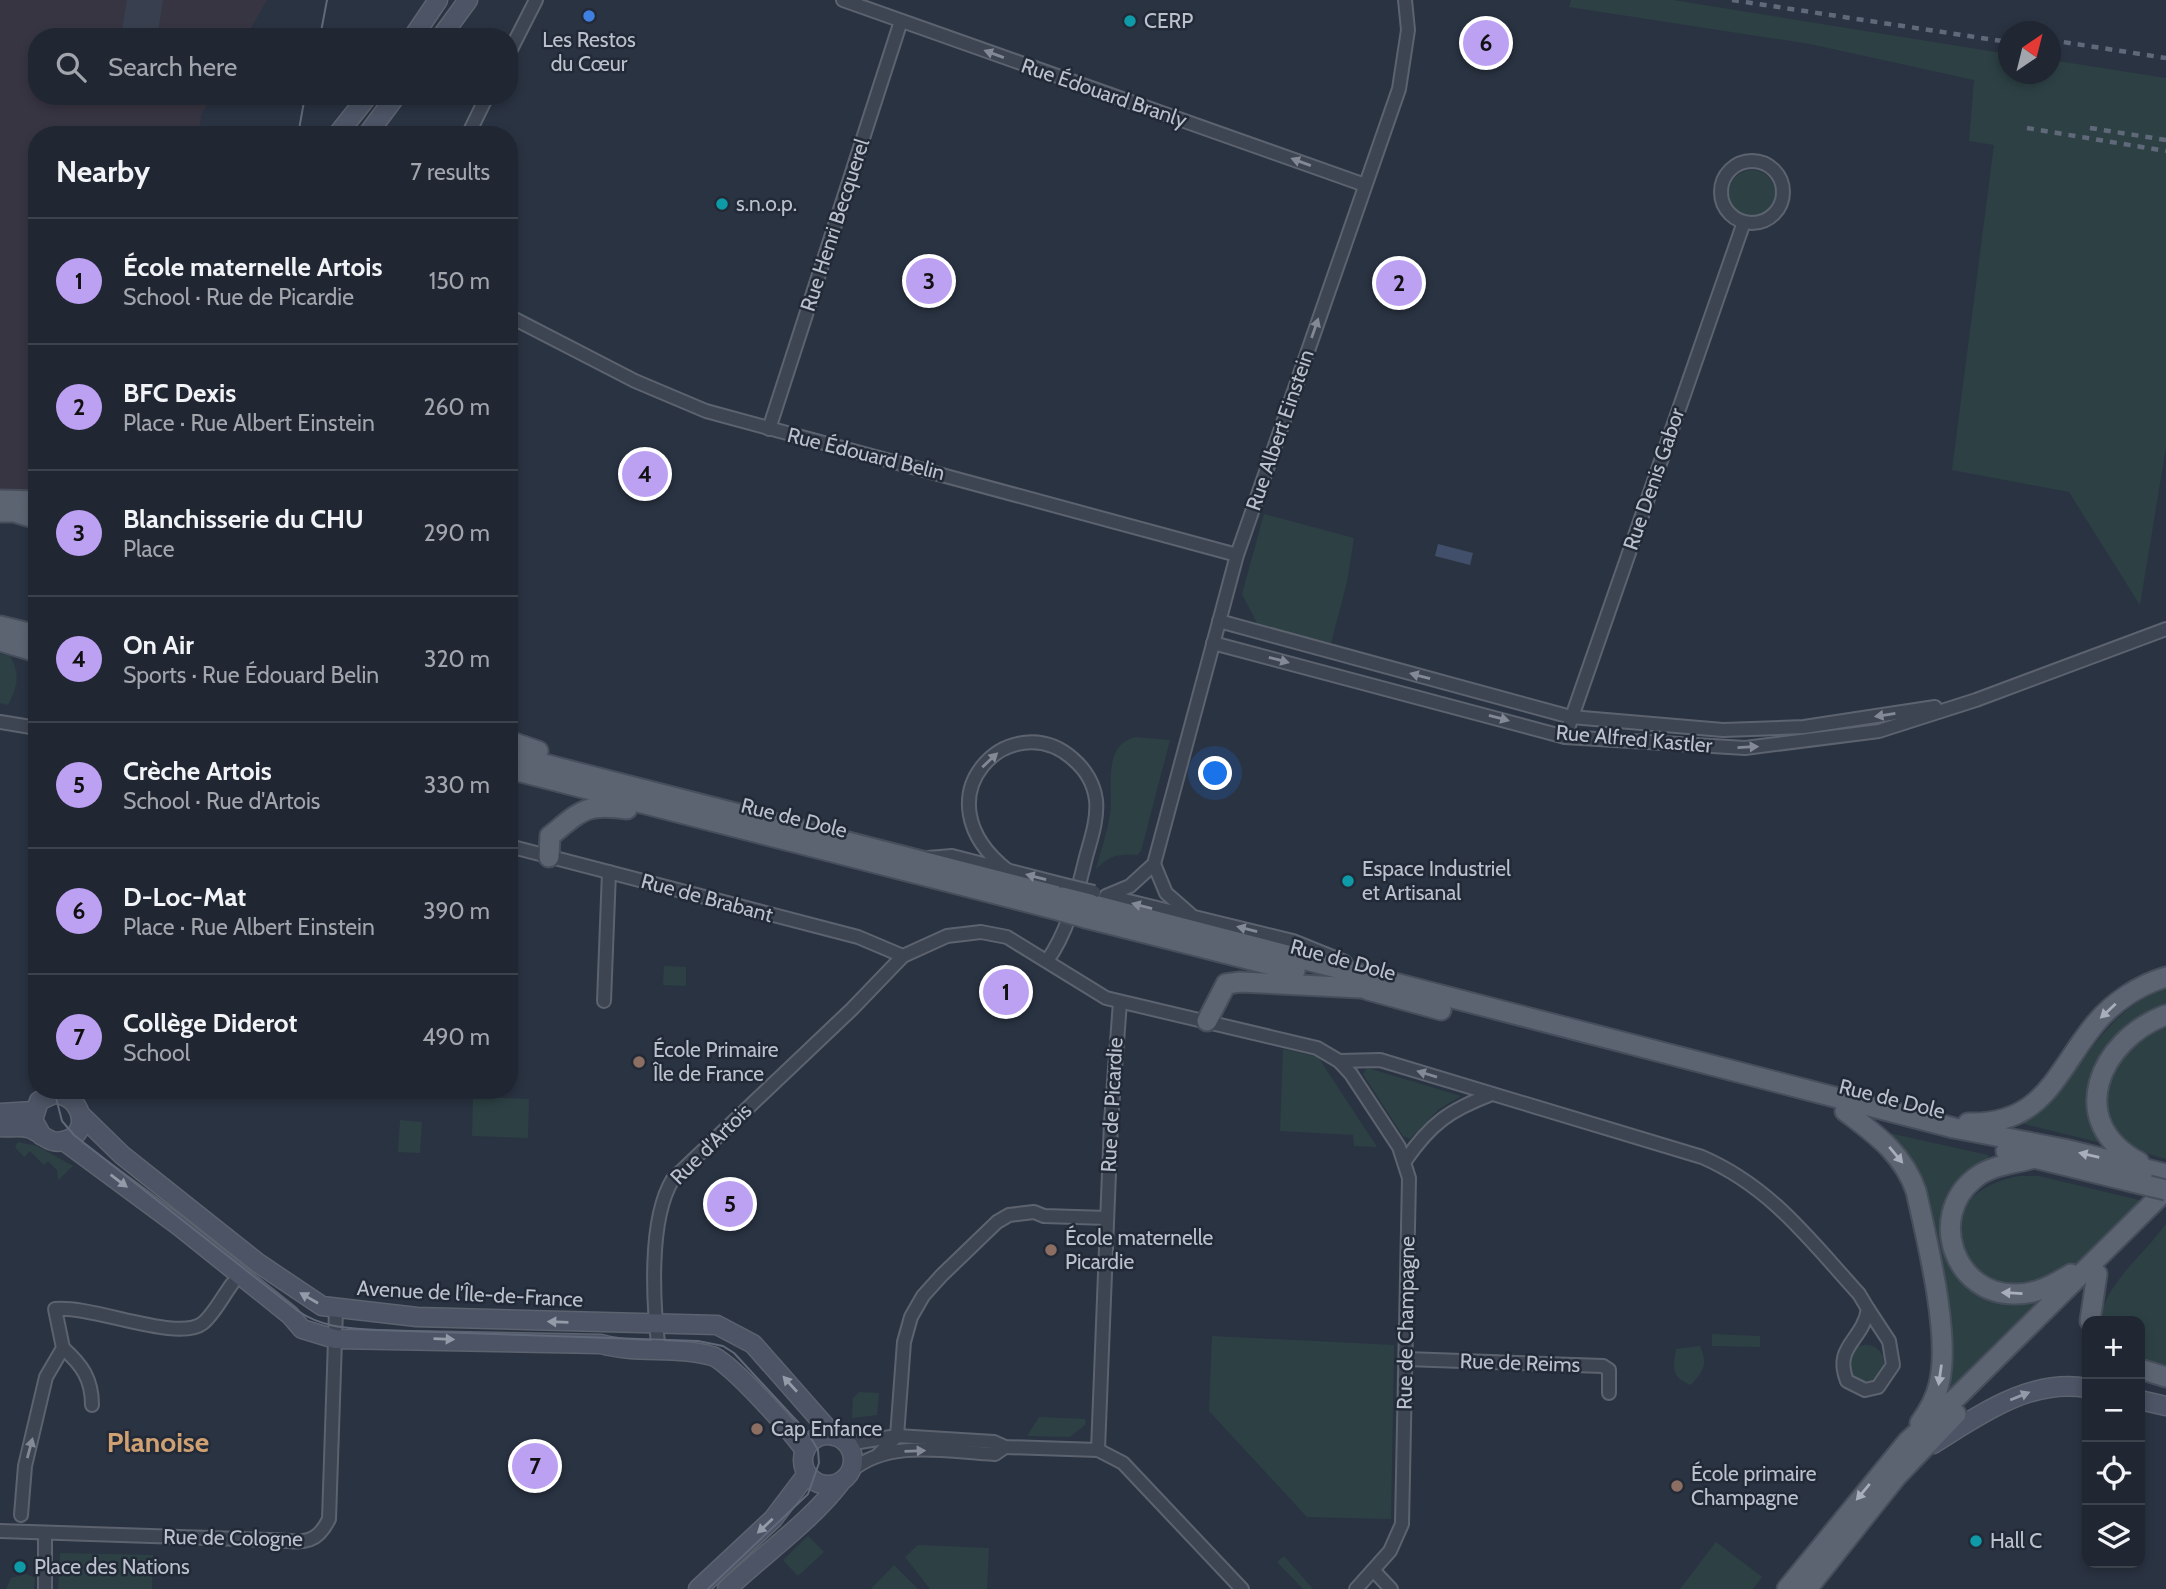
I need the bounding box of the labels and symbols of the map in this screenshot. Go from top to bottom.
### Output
marker: Les Restos du Cœur [581,8,597,24]
place label: CERP [1144,8,1193,33]
marker: CERP [1122,13,1138,29]
pin: 6 [1463,17,1509,69]
north arrow [1998,21,2061,84]
place label: Les Restos du Cœur [542,27,636,76]
one-way arrow [983,48,1004,59]
street label: Rue Édouard Branly [1018,52,1191,133]
street label: Rue Henri Becquerel [795,135,874,314]
one-way arrow [1290,156,1311,167]
place label: s.n.o.p. [736,191,797,216]
marker: s.n.o.p. [714,196,730,212]
pin: 3 [906,255,952,307]
pin: 2 [1376,257,1422,309]
one-way arrow [1310,318,1321,339]
street label: Rue Albert Einstein [1240,346,1319,514]
street label: Rue Denis Gabor [1618,404,1690,553]
street label: Rue Édouard Belin [785,422,948,485]
pin: 4 [622,448,668,500]
one-way arrow [1269,655,1291,666]
one-way arrow [1409,670,1430,680]
one-way arrow [1874,709,1896,720]
one-way arrow [1488,713,1510,724]
street label: Rue Alfred Kastler [1555,719,1714,758]
one-way arrow [1738,741,1760,752]
one-way arrow [981,752,999,768]
your location [1198,756,1232,790]
street label: Rue de Dole [739,792,850,843]
place label: Espace Industriel et Artisanal [1362,856,1511,905]
street label: Rue de Brabant [639,868,776,927]
one-way arrow [1025,872,1046,882]
marker: Espace Industriel et Artisanal [1340,873,1356,889]
one-way arrow [1131,900,1152,910]
one-way arrow [1236,923,1258,934]
street label: Rue de Dole [1288,933,1399,986]
pin: 1 [983,966,1029,1018]
one-way arrow [2100,1003,2117,1019]
place label: École Primaire Île de France [653,1037,779,1086]
street label: Rue de Picardie [1095,1037,1128,1173]
marker: École Primaire Île de France [631,1054,647,1070]
one-way arrow [1416,1068,1437,1078]
street label: Rue de Dole [1837,1073,1948,1124]
street label: Rue d'Artois [665,1098,757,1189]
one-way arrow [1889,1146,1904,1164]
one-way arrow [2078,1149,2100,1160]
one-way arrow [109,1173,127,1188]
pin: 5 [707,1178,753,1230]
place label: École maternelle Picardie [1065,1225,1214,1274]
street label: Rue de Champagne [1391,1236,1420,1410]
marker: École maternelle Picardie [1043,1242,1059,1258]
street label: Avenue de l’Île-de-France [356,1275,584,1312]
one-way arrow [2001,1288,2023,1299]
one-way arrow [300,1292,319,1304]
one-way arrow [547,1316,569,1327]
one-way arrow [434,1333,456,1345]
street label: Rue de Reims [1459,1348,1581,1377]
one-way arrow [1934,1364,1945,1386]
one-way arrow [783,1376,799,1393]
one-way arrow [2010,1390,2031,1401]
place label: Cap Enfance [771,1416,883,1441]
marker: Cap Enfance [749,1421,765,1437]
district label: Planoise [107,1425,209,1459]
one-way arrow [25,1437,35,1458]
pin: 7 [512,1440,558,1492]
one-way arrow [904,1445,926,1456]
place label: École primaire Champagne [1691,1461,1817,1510]
marker: École primaire Champagne [1669,1478,1685,1494]
one-way arrow [1856,1483,1871,1501]
one-way arrow [756,1518,773,1535]
street label: Rue de Cologne [163,1524,303,1551]
place label: Hall C [1990,1528,2042,1553]
marker: Hall C [1968,1533,1984,1549]
place label: Place des Nations [34,1554,190,1579]
marker: Place des Nations [12,1559,28,1575]

